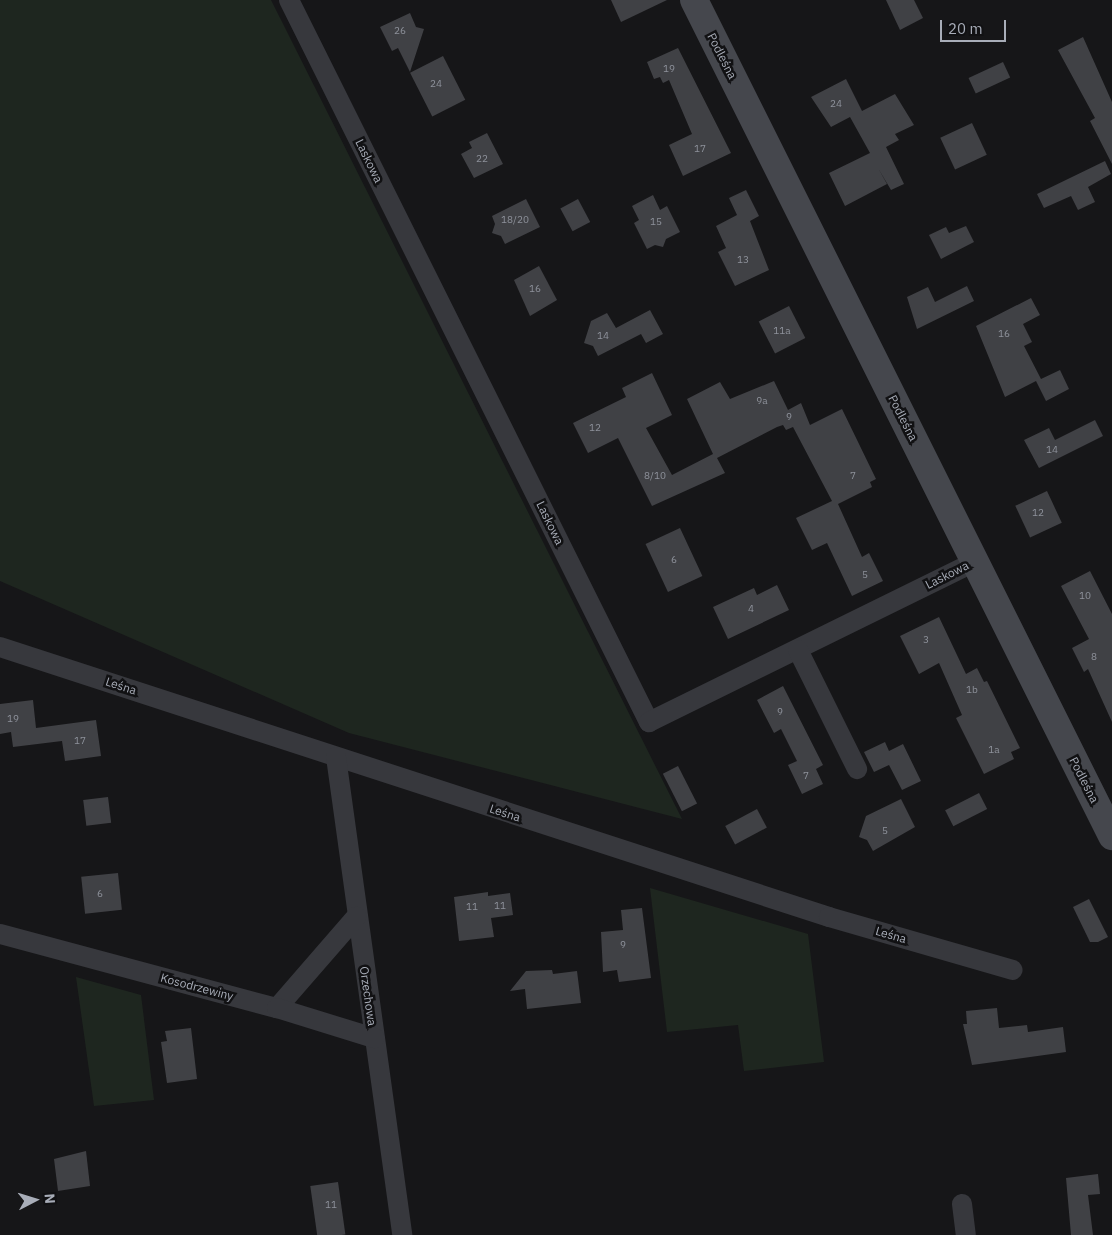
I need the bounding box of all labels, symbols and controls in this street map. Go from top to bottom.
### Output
scale bar [942,10,1008,42]
text: 20 m [948,19,983,38]
house number: 26 [394,25,406,37]
street label: Podleśna [704,31,740,81]
house number: 19 [663,63,675,75]
house number: 24 [430,78,442,90]
house number: 24 [830,98,842,110]
street label: Laskowa [352,137,386,185]
house number: 17 [694,143,706,155]
house number: 22 [476,153,488,165]
house number: 18/20 [501,214,529,226]
house number: 15 [650,216,662,228]
house number: 13 [737,254,749,266]
house number: 16 [529,283,541,295]
house number: 11a [773,325,791,337]
house number: 16 [998,328,1010,340]
house number: 14 [597,330,609,342]
street label: Podleśna [885,393,921,443]
house number: 9a [756,395,768,407]
house number: 9 [786,411,792,423]
house number: 12 [589,422,601,434]
house number: 14 [1046,444,1058,456]
house number: 8/10 [644,470,666,482]
house number: 7 [850,470,856,482]
street label: Laskowa [533,499,567,547]
house number: 12 [1032,507,1044,519]
house number: 6 [671,554,677,566]
street label: Laskowa [923,558,971,592]
house number: 5 [862,569,868,581]
house number: 10 [1079,590,1091,602]
house number: 4 [748,603,754,615]
house number: 3 [923,634,929,646]
house number: 8 [1091,651,1097,663]
street label: Leśna [104,674,138,698]
house number: 1b [966,684,978,696]
house number: 9 [777,706,783,718]
house number: 19 [7,713,19,725]
house number: 17 [74,735,86,747]
house number: 1a [988,744,1000,756]
street label: Podleśna [1066,755,1102,805]
house number: 7 [803,770,809,782]
street label: Leśna [488,801,522,825]
house number: 5 [882,825,888,837]
house number: 6 [97,888,103,900]
house number: 11 [494,900,506,912]
house number: 11 [466,901,478,913]
street label: Leśna [874,924,908,946]
house number: 9 [620,939,626,951]
street label: Orzechowa [357,965,379,1027]
street label: Kosodrzewiny [159,970,235,1004]
north arrow [10,1175,60,1225]
text: N [41,1193,59,1205]
house number: 11 [325,1199,337,1211]

